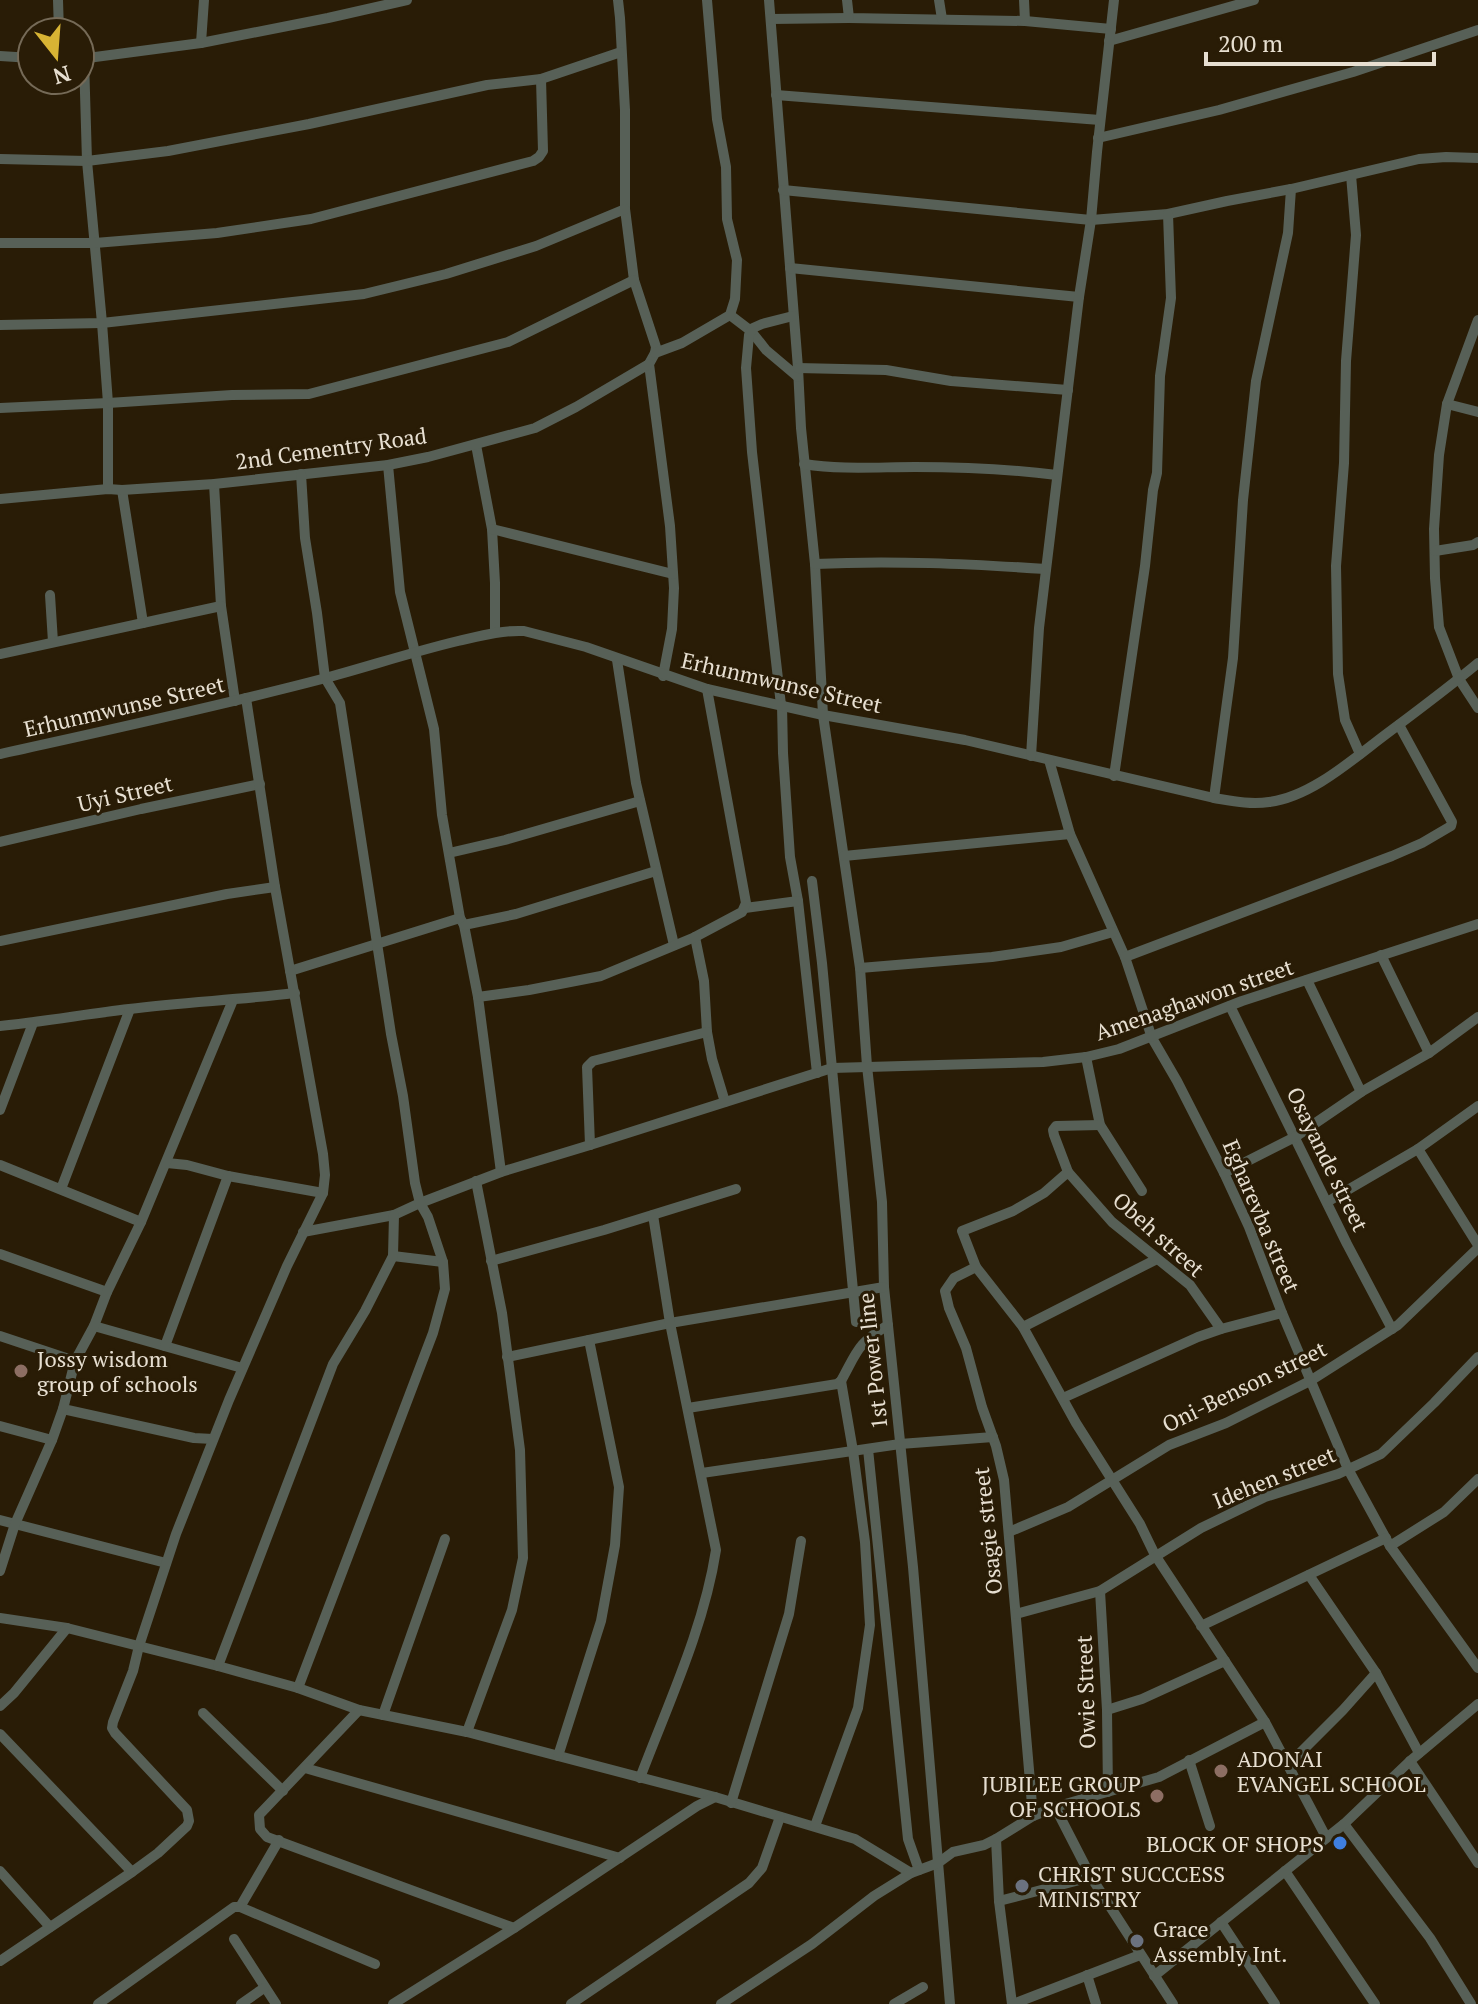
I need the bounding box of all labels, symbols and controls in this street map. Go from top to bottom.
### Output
north arrow [16,16,96,96]
scale bar [1206,16,1434,66]
text: 200 m [1218,27,1283,59]
text: N [49,59,74,92]
street label: 2nd Cementry Road [234,420,428,476]
street label: Erhunmwunse Street [679,645,885,719]
street label: Erhunmwunse Street [21,669,227,743]
street label: Uyi Street [75,768,175,818]
street label: Amenaghawon street [1091,951,1297,1047]
street label: Osayande street [1280,1082,1376,1236]
street label: Egharevba street [1217,1135,1307,1297]
street label: Obeh street [1107,1185,1211,1283]
street label: 1st Power line [850,1291,894,1431]
street label: Oni-Benson street [1157,1334,1331,1438]
place label: Jossy wisdom group of schools [37,1344,198,1398]
marker: Jossy wisdom group of schools [12,1362,30,1380]
street label: Idehen street [1208,1439,1340,1515]
street label: Osagie street [966,1466,1008,1596]
street label: Owie Street [1069,1635,1101,1749]
place label: ADONAI EVANGEL SCHOOL [1237,1744,1426,1798]
marker: ADONAI EVANGEL SCHOOL [1212,1762,1230,1780]
place label: JUBILEE GROUP OF SCHOOLS [982,1769,1141,1823]
marker: JUBILEE GROUP OF SCHOOLS [1148,1787,1166,1805]
place label: BLOCK OF SHOPS [1146,1829,1324,1858]
marker: BLOCK OF SHOPS [1331,1834,1349,1852]
place label: CHRIST SUCCCESS MINISTRY [1038,1859,1225,1913]
marker: CHRIST SUCCCESS MINISTRY [1013,1877,1031,1895]
place label: Grace Assembly Int. [1153,1914,1287,1968]
marker: Grace Assembly Int. [1128,1932,1146,1950]

